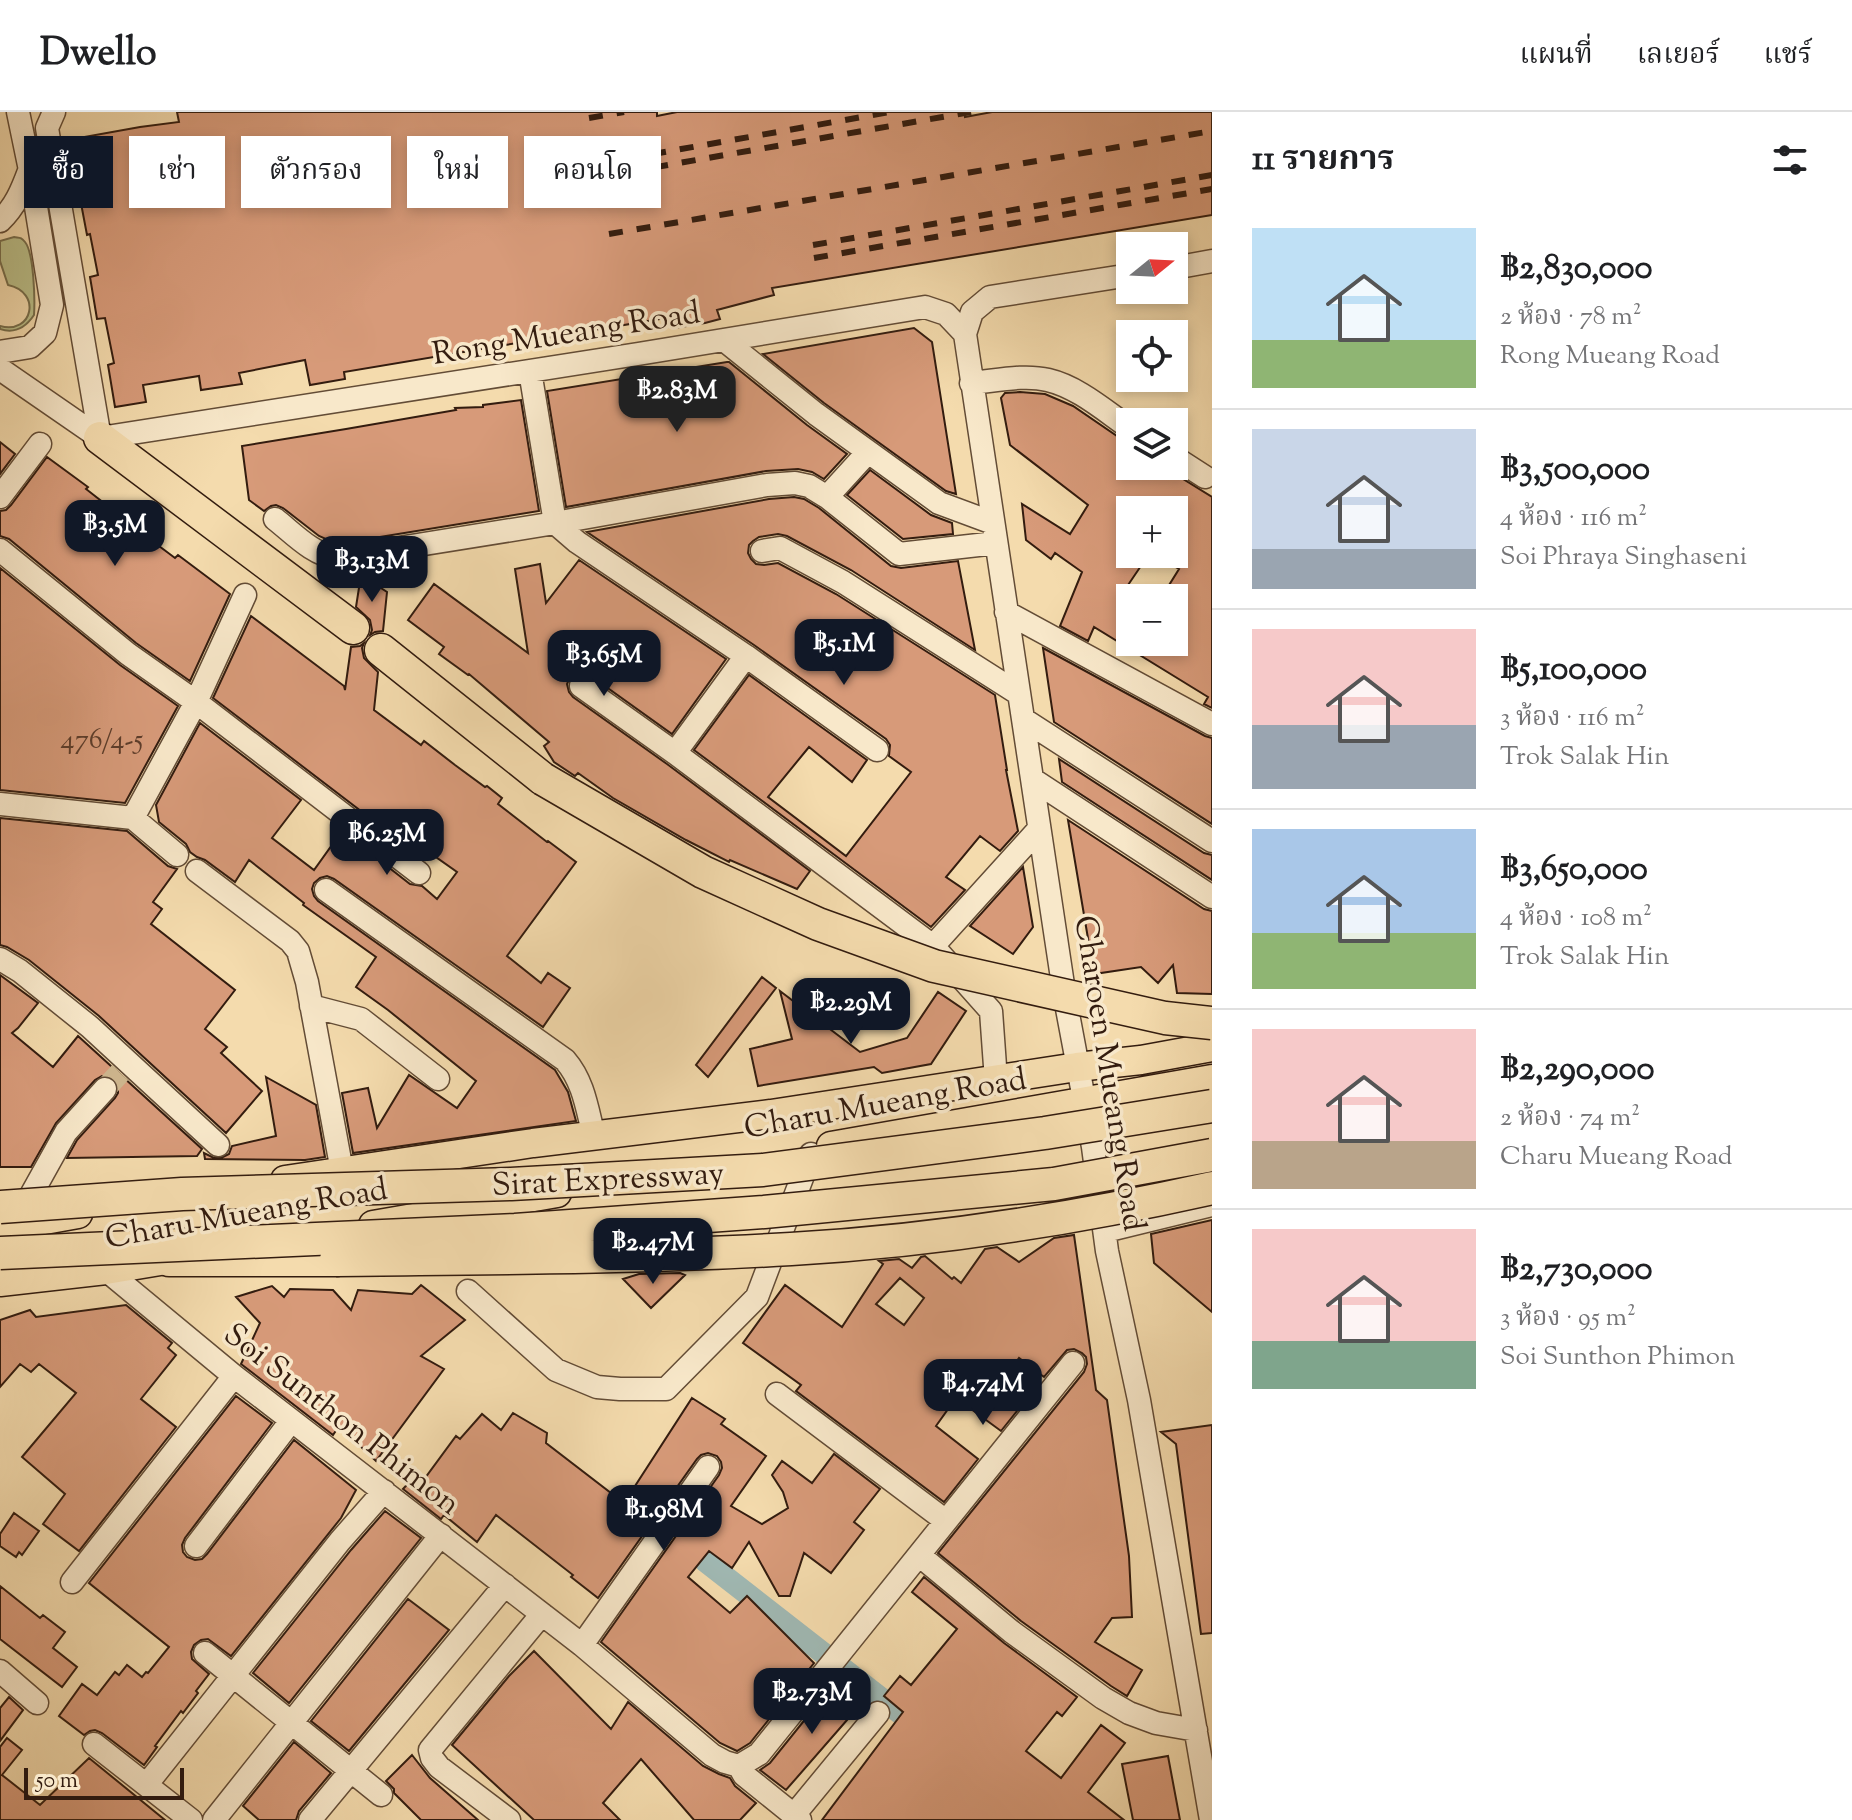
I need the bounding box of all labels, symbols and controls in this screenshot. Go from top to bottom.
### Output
text: Dwello [40,28,157,82]
text: แผนที่ [1519,36,1593,76]
text: เลเยอร์ [1637,36,1720,76]
text: แชร์ [1764,36,1812,76]
chip: ซื้อ [24,136,113,208]
chip: เช่า [129,136,225,208]
chip: ตัวกรอง [241,136,391,208]
chip: ใหม่ [407,136,508,208]
chip: คอนโด [524,136,661,208]
text: 11 รายการ [1252,136,1395,185]
icon: filters [1768,138,1812,182]
north arrow [1116,232,1188,304]
map controls [1116,232,1188,656]
text: ฿2,830,000 [1500,245,1652,294]
icon: home [1316,260,1412,356]
street label: Rong Mueang Road [429,291,704,379]
text: 2 ห้อง · 78 m² [1500,299,1642,336]
button: locate [1116,320,1188,392]
text: Rong Mueang Road [1500,338,1720,375]
pin: ฿2.83M [612,366,742,434]
text: ฿2.83M [637,373,717,410]
button: layers [1116,408,1188,480]
text: ฿3,500,000 [1500,446,1650,495]
icon: home [1316,461,1412,557]
button: + [1116,496,1188,568]
pin: ฿3.5M [59,500,171,568]
text: 4 ห้อง · 116 m² [1500,500,1647,537]
text: ฿3.5M [83,507,147,544]
pin: ฿3.13M [307,536,437,604]
text: Soi Phraya Singhaseni [1500,539,1747,576]
text: ฿3.13M [335,543,409,580]
button: − [1116,584,1188,656]
pin: ฿5.1M [788,619,900,687]
text: ฿5.1M [813,626,875,663]
pin: ฿3.65M [539,630,669,698]
text: ฿3.65M [566,637,642,674]
text: ฿5,100,000 [1500,646,1647,695]
icon: home [1316,661,1412,757]
text: 3 ห้อง · 116 m² [1500,700,1645,737]
house number: 476/4-5 [61,721,144,761]
text: Trok Salak Hin [1500,739,1669,776]
pin: ฿6.25M [322,809,452,877]
text: ฿6.25M [348,816,426,853]
text: ฿3,650,000 [1500,846,1648,895]
icon: home [1316,861,1412,957]
text: 4 ห้อง · 108 m² [1500,900,1652,937]
street label: Charoen Mueang Road [1060,912,1156,1235]
text: Trok Salak Hin [1500,939,1669,976]
pin: ฿2.29M [786,978,916,1046]
text: ฿2.29M [810,985,892,1022]
text: ฿2,290,000 [1500,1046,1654,1095]
street label: Charu Mueang Road [741,1057,1030,1152]
icon: home [1316,1061,1412,1157]
text: 2 ห้อง · 74 m² [1500,1100,1640,1137]
text: Charu Mueang Road [1500,1139,1733,1176]
street label: Sirat Expressway [491,1152,726,1210]
street label: Charu Mueang Road [102,1167,391,1262]
pin: ฿2.47M [588,1218,718,1286]
text: ฿2.47M [612,1225,694,1262]
text: ฿2,730,000 [1500,1246,1652,1295]
icon: home [1316,1261,1412,1357]
text: 3 ห้อง · 95 m² [1500,1300,1636,1337]
street label: Soi Sunthon Phimon [213,1313,470,1528]
text: Soi Sunthon Phimon [1500,1339,1735,1376]
pin: ฿4.74M [918,1359,1048,1427]
text: ฿4.74M [942,1366,1024,1403]
pin: ฿1.98M [599,1485,729,1553]
text: ฿1.98M [625,1492,703,1529]
pin: ฿2.73M [747,1668,877,1736]
text: ฿2.73M [772,1675,852,1712]
scale bar [24,1764,184,1800]
text: 50 m [36,1766,78,1798]

